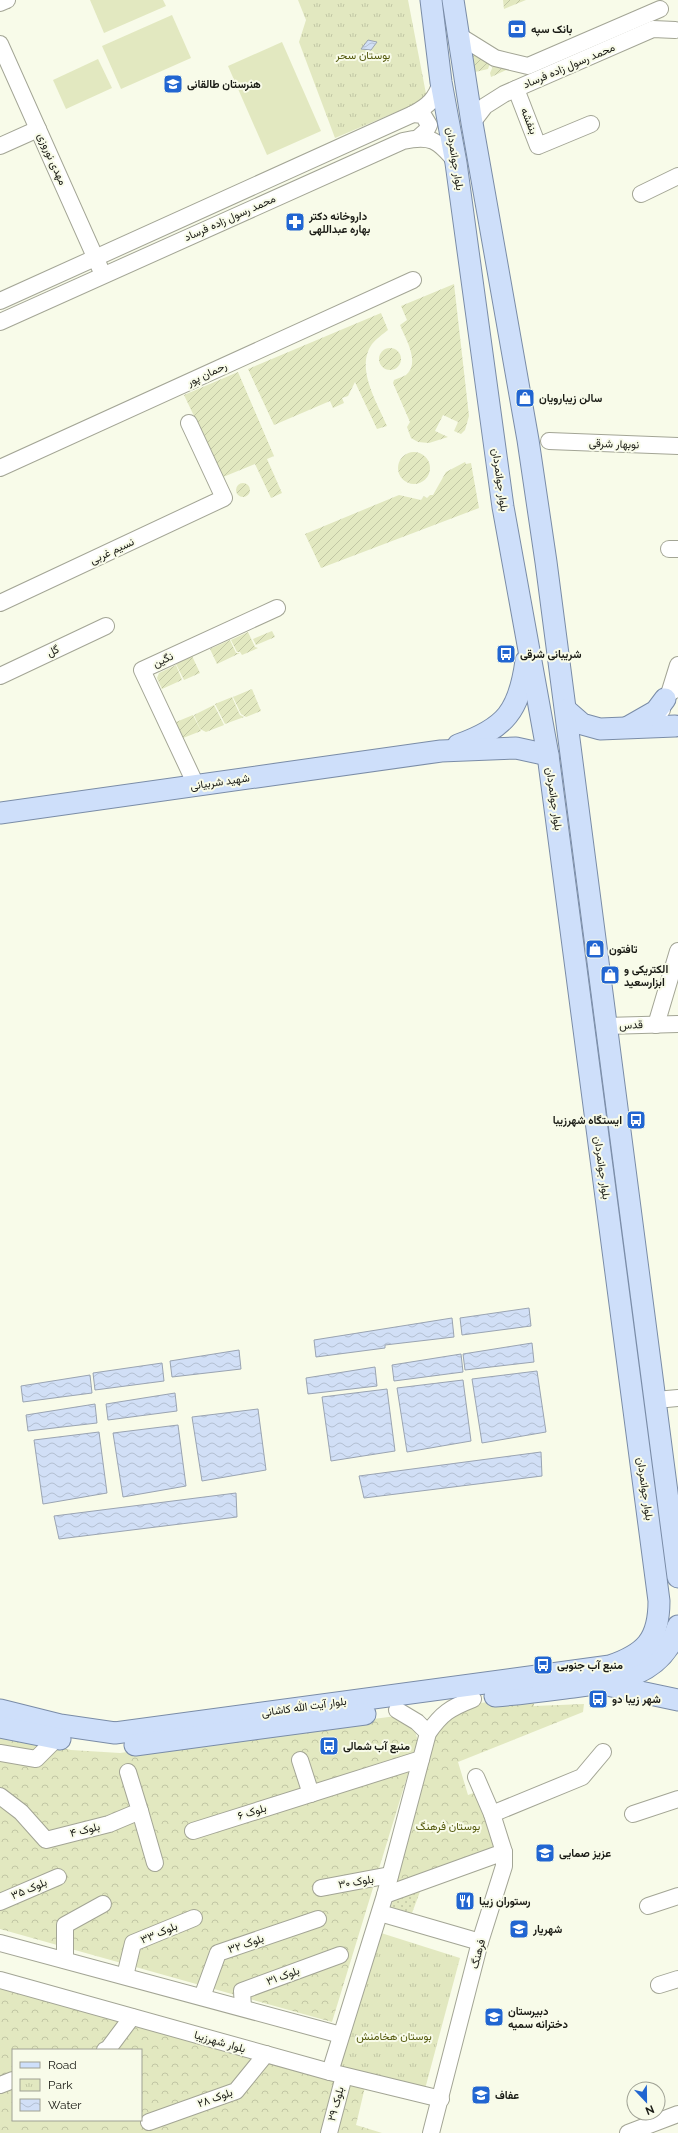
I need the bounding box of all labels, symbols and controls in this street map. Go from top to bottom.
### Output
bank icon: بانک سپه [506,18,528,40]
place label: بانک سپه [531,23,572,37]
street label: محمد رسول زاده فرساد [521,41,617,91]
park label: بوستان سحر [335,49,390,62]
school or university icon: هنرستان طالقانی [162,73,184,95]
place label: هنرستان طالقانی [187,78,261,91]
street label: بنفشه [518,106,540,136]
street label: بلوار جوانمردان [444,127,466,191]
street label: مهدی نوروزی [35,131,69,187]
street label: محمد رسول زاده فرساد [182,192,278,244]
place label: داروخانه دکتر بهاره عبداللهی [308,210,370,236]
pharmacy icon: داروخانه دکتر بهاره عبداللهی [284,211,306,233]
street label: رحمان پور [184,359,230,390]
shop icon: سالن زیبارویان [514,387,536,409]
place label: سالن زیبارویان [539,392,603,405]
street label: نوبهار شرقی [589,437,639,451]
street label: بلوار جوانمردان [489,448,511,512]
street label: نسیم غربی [88,535,137,568]
street label: گل [45,642,61,659]
bus stop icon: شریبانی شرقی [495,643,517,665]
place label: شریبانی شرقی [520,648,582,661]
street label: نگین [151,650,175,670]
street label: بلوار جوانمردان [543,767,565,831]
street label: شهید شربیانی [189,771,251,793]
shop icon: تافتون [584,938,606,960]
place label: تافتون [609,943,638,956]
place label: الکتریکی و ابزارسعید [624,963,668,989]
shop icon: الکتریکی و ابزارسعید [599,964,621,986]
street label: قدس [619,1018,643,1032]
bus stop icon: ایستگاه شهرزیبا [625,1109,647,1131]
place label: ایستگاه شهرزیبا [553,1114,622,1127]
street label: بلوار جوانمردان [591,1136,613,1200]
street label: بلوار جوانمردان [634,1457,656,1521]
bus stop icon: منبع آب جنوبی [532,1654,554,1676]
place label: منبع آب جنوبی [557,1659,623,1673]
bus stop icon: شهر زیبا دو [587,1688,609,1710]
place label: شهر زیبا دو [612,1693,661,1706]
street label: بلوار آیت الله کاشانی [261,1695,347,1719]
bus stop icon: منبع آب شمالی [318,1735,340,1757]
place label: منبع آب شمالی [343,1740,410,1754]
street label: بلوک ۶ [236,1801,268,1823]
street label: بلوک ۴ [69,1820,101,1840]
park label: بوستان فرهنگ [416,1820,480,1833]
school or university icon: عزیز صمایی [534,1842,556,1864]
place label: عزیز صمایی [559,1847,611,1860]
street label: بلوک ۳۰ [337,1872,375,1892]
street label: بلوک ۳۵ [9,1876,49,1902]
restaurant icon: رستوران زیبا [454,1890,476,1912]
place label: رستوران زیبا [479,1895,531,1908]
school or university icon: شهریار [508,1918,530,1940]
street label: بلوک ۳۳ [139,1919,179,1947]
place label: شهریار [532,1923,562,1936]
street label: بلوک ۳۲ [226,1932,266,1956]
street label: فرهنگ [468,1938,488,1970]
street label: بلوک ۳۱ [265,1964,301,1988]
place label: دبیرستان دخترانه سمیه [508,2005,569,2031]
school or university icon: دبیرستان دخترانه سمیه [483,2006,505,2028]
street label: بلوار شهرزیبا [193,2028,247,2056]
park label: بوستان هخامنش [356,2030,432,2043]
legend [12,2049,142,2121]
text: Road [48,2058,77,2072]
text: Park [48,2078,73,2092]
north arrow [626,2081,666,2121]
school or university icon: عفاف [470,2084,492,2106]
street label: بلوک ۲۹ [325,2085,347,2123]
street label: بلوک ۲۸ [196,2086,234,2110]
place label: عفاف [495,2089,519,2102]
text: Water [48,2098,82,2112]
text: N [643,2102,656,2117]

